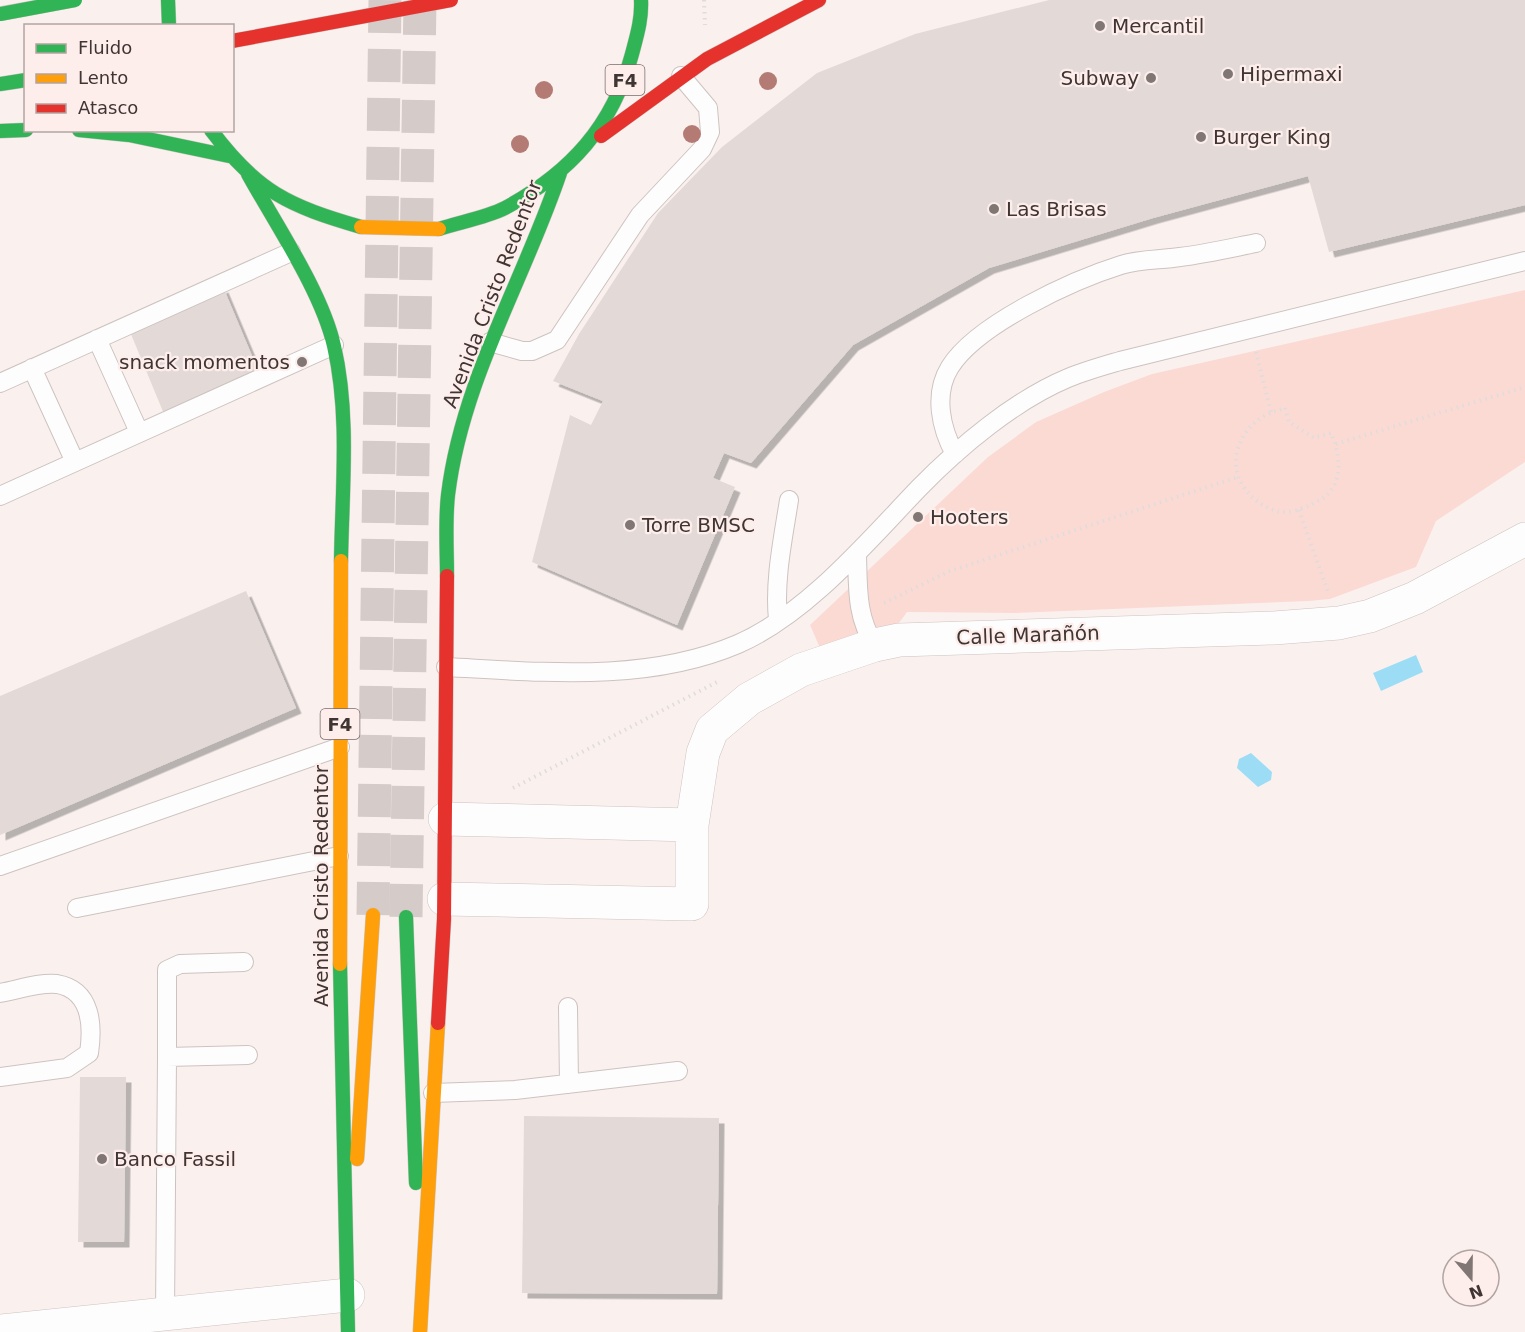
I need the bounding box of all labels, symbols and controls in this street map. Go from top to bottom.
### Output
place label: Mercantil [1112,14,1204,38]
marker: Mercantil [1093,19,1107,33]
legend [24,24,234,132]
text: Fluido [78,37,132,58]
place label: Hipermaxi [1240,62,1343,86]
road number: F4 [606,65,644,95]
place label: Subway [1060,66,1139,90]
text: Lento [78,67,128,88]
marker: Hipermaxi [1221,67,1235,81]
marker: Subway [1144,71,1158,85]
text: Atasco [78,97,138,118]
place label: Burger King [1213,125,1331,149]
marker: Burger King [1194,130,1208,144]
street label: Avenida Cristo Redentor [437,176,547,411]
place label: Las Brisas [1006,197,1107,221]
marker: Las Brisas [987,202,1001,216]
place label: snack momentos [119,350,290,374]
marker: snack momentos [295,355,309,369]
place label: Hooters [930,505,1008,529]
marker: Hooters [911,510,925,524]
place label: Torre BMSC [641,513,755,537]
marker: Torre BMSC [623,518,637,532]
street label: Calle Marañón [956,621,1100,649]
road number: F4 [320,709,360,739]
street label: Avenida Cristo Redentor [309,764,333,1007]
place label: Banco Fassil [114,1147,236,1171]
marker: Banco Fassil [95,1152,109,1166]
north arrow [1441,1248,1501,1308]
text: N [1466,1280,1486,1303]

